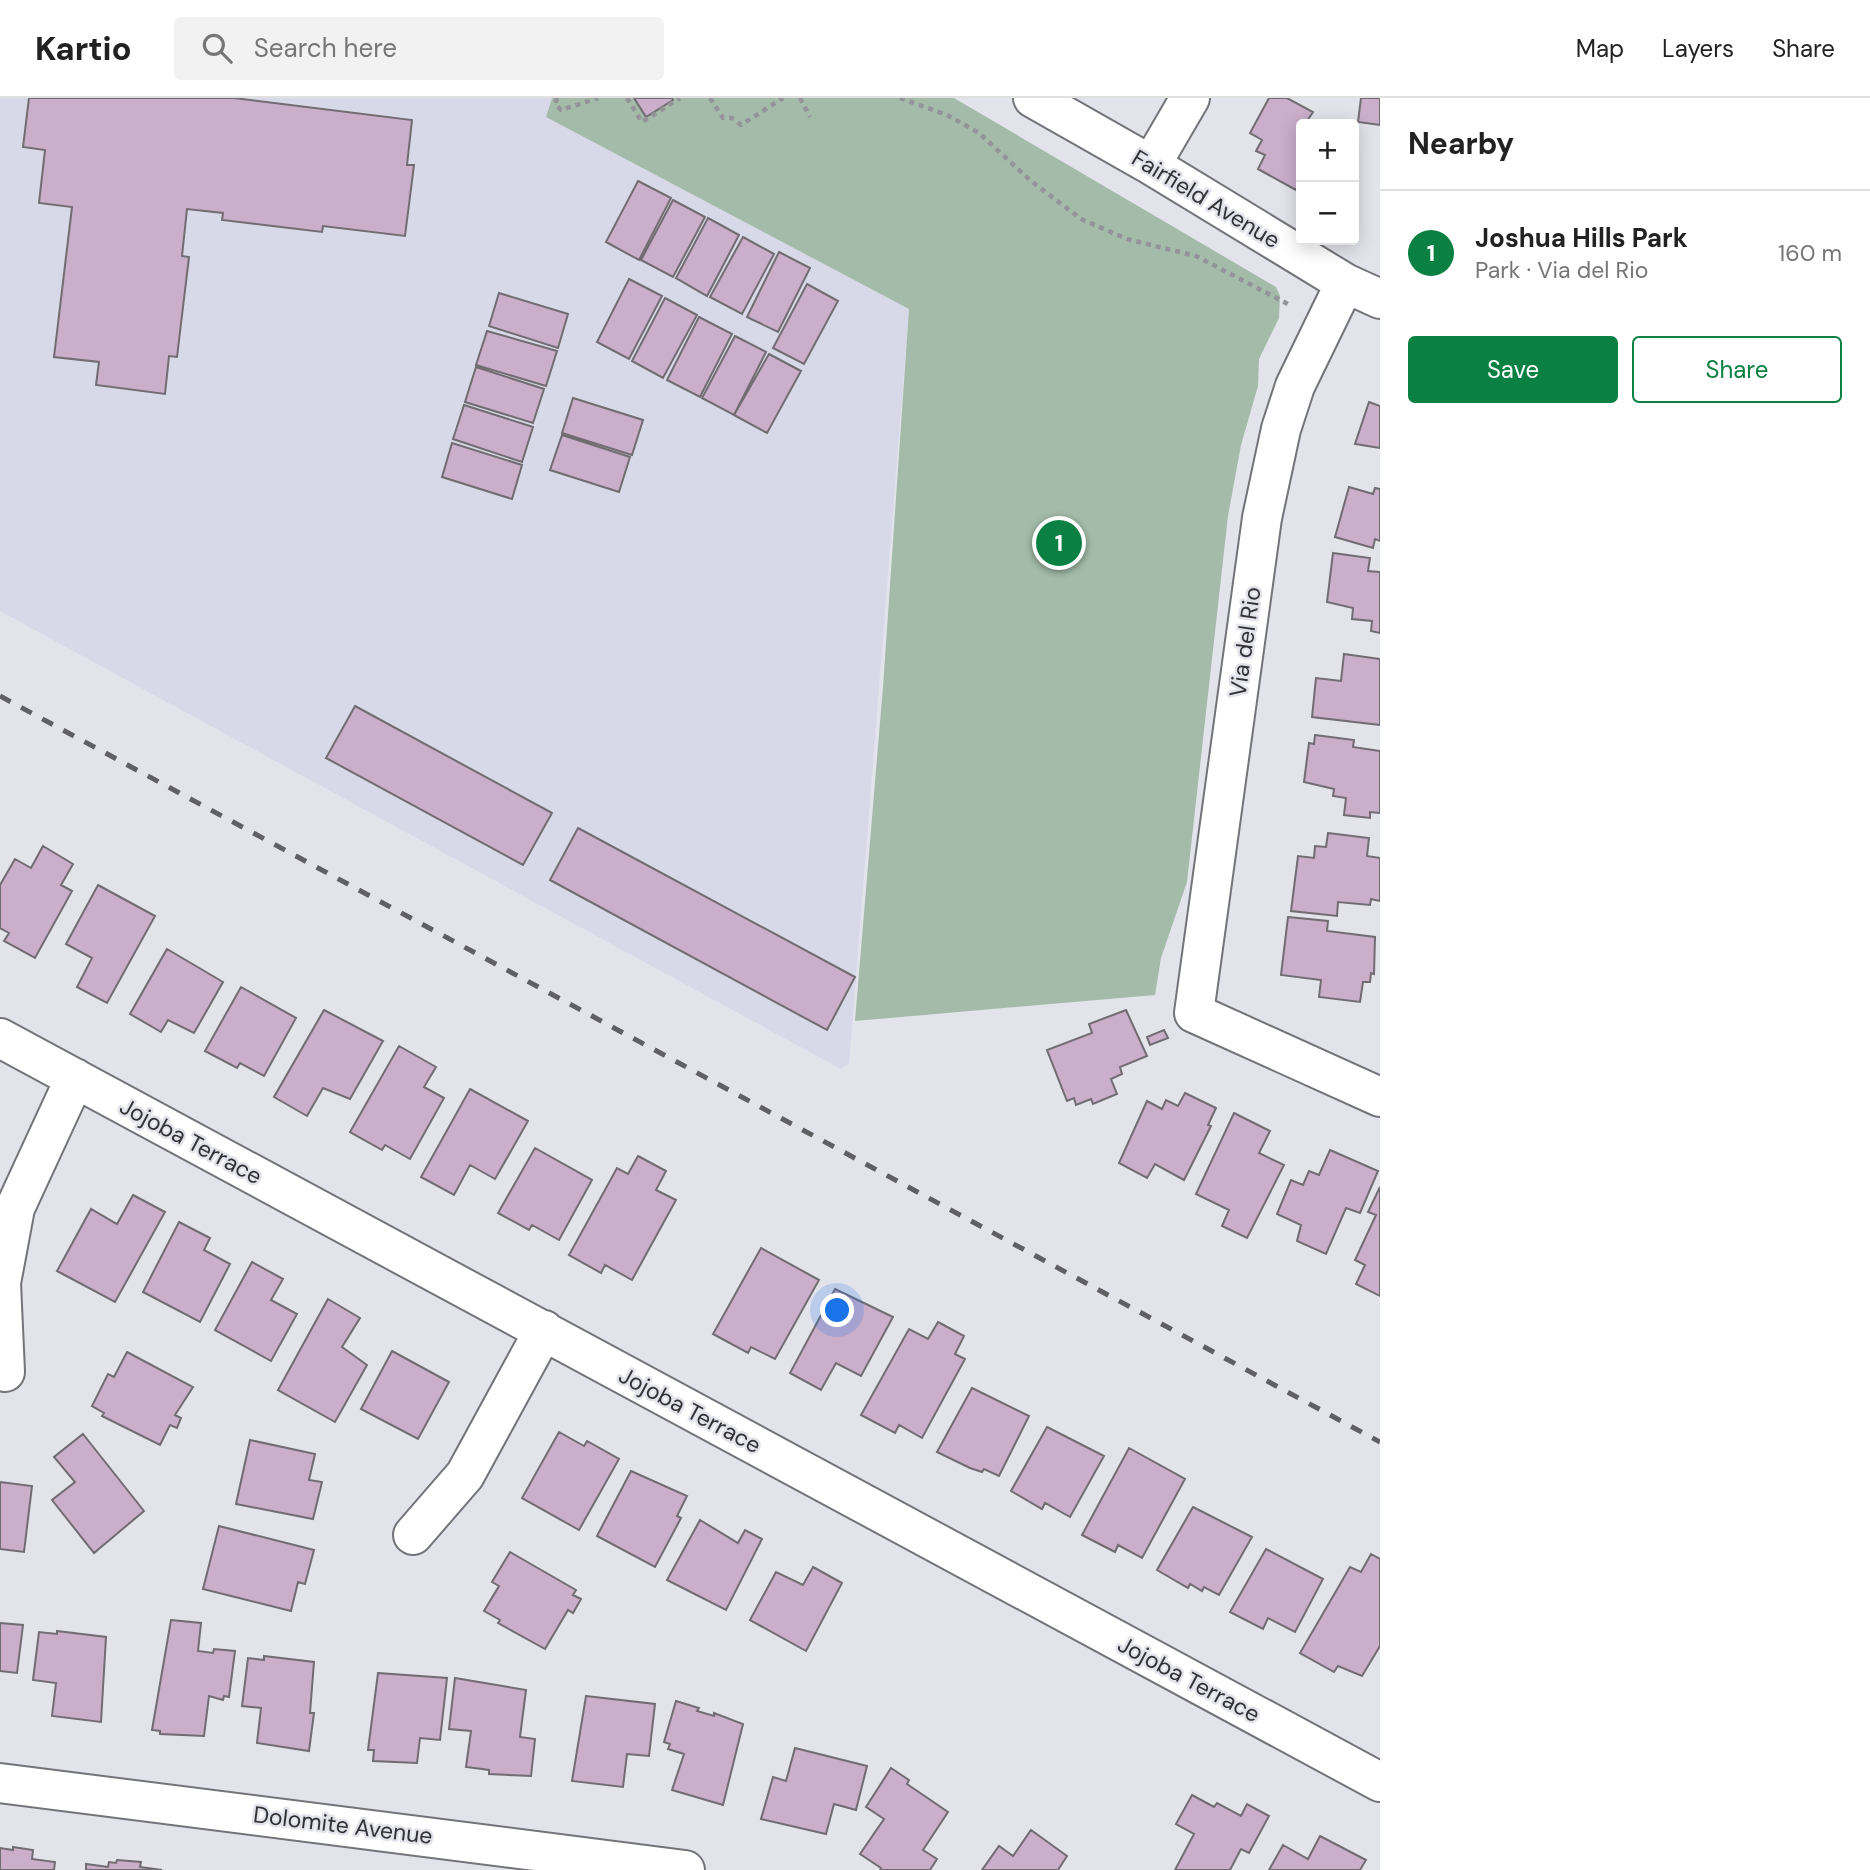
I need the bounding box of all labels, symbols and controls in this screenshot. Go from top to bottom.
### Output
search box [174,17,664,80]
text: Kartio [35,27,132,70]
icon: search [198,29,236,67]
text: Search here [254,31,397,65]
text: Map [1576,33,1624,64]
text: Layers [1662,33,1734,64]
text: Share [1772,33,1835,64]
map controls [1296,119,1359,245]
button: + [1296,119,1359,182]
text: Nearby [1408,124,1514,163]
street label: Fairfield Avenue [1126,143,1286,255]
button: − [1296,182,1359,245]
text: Joshua Hills Park [1475,221,1688,255]
text: 1 [1427,238,1435,268]
text: 160 m [1778,238,1842,268]
text: Park · Via del Rio [1475,255,1648,285]
button: Save [1408,336,1618,403]
button: Share [1632,336,1842,403]
pin: 1 [1036,517,1082,569]
street label: Via del Rio [1222,585,1268,699]
street label: Jojoba Terrace [115,1091,267,1191]
your location [820,1293,854,1327]
street label: Jojoba Terrace [614,1360,766,1460]
street label: Jojoba Terrace [1113,1629,1265,1729]
street label: Dolomite Avenue [252,1799,434,1851]

